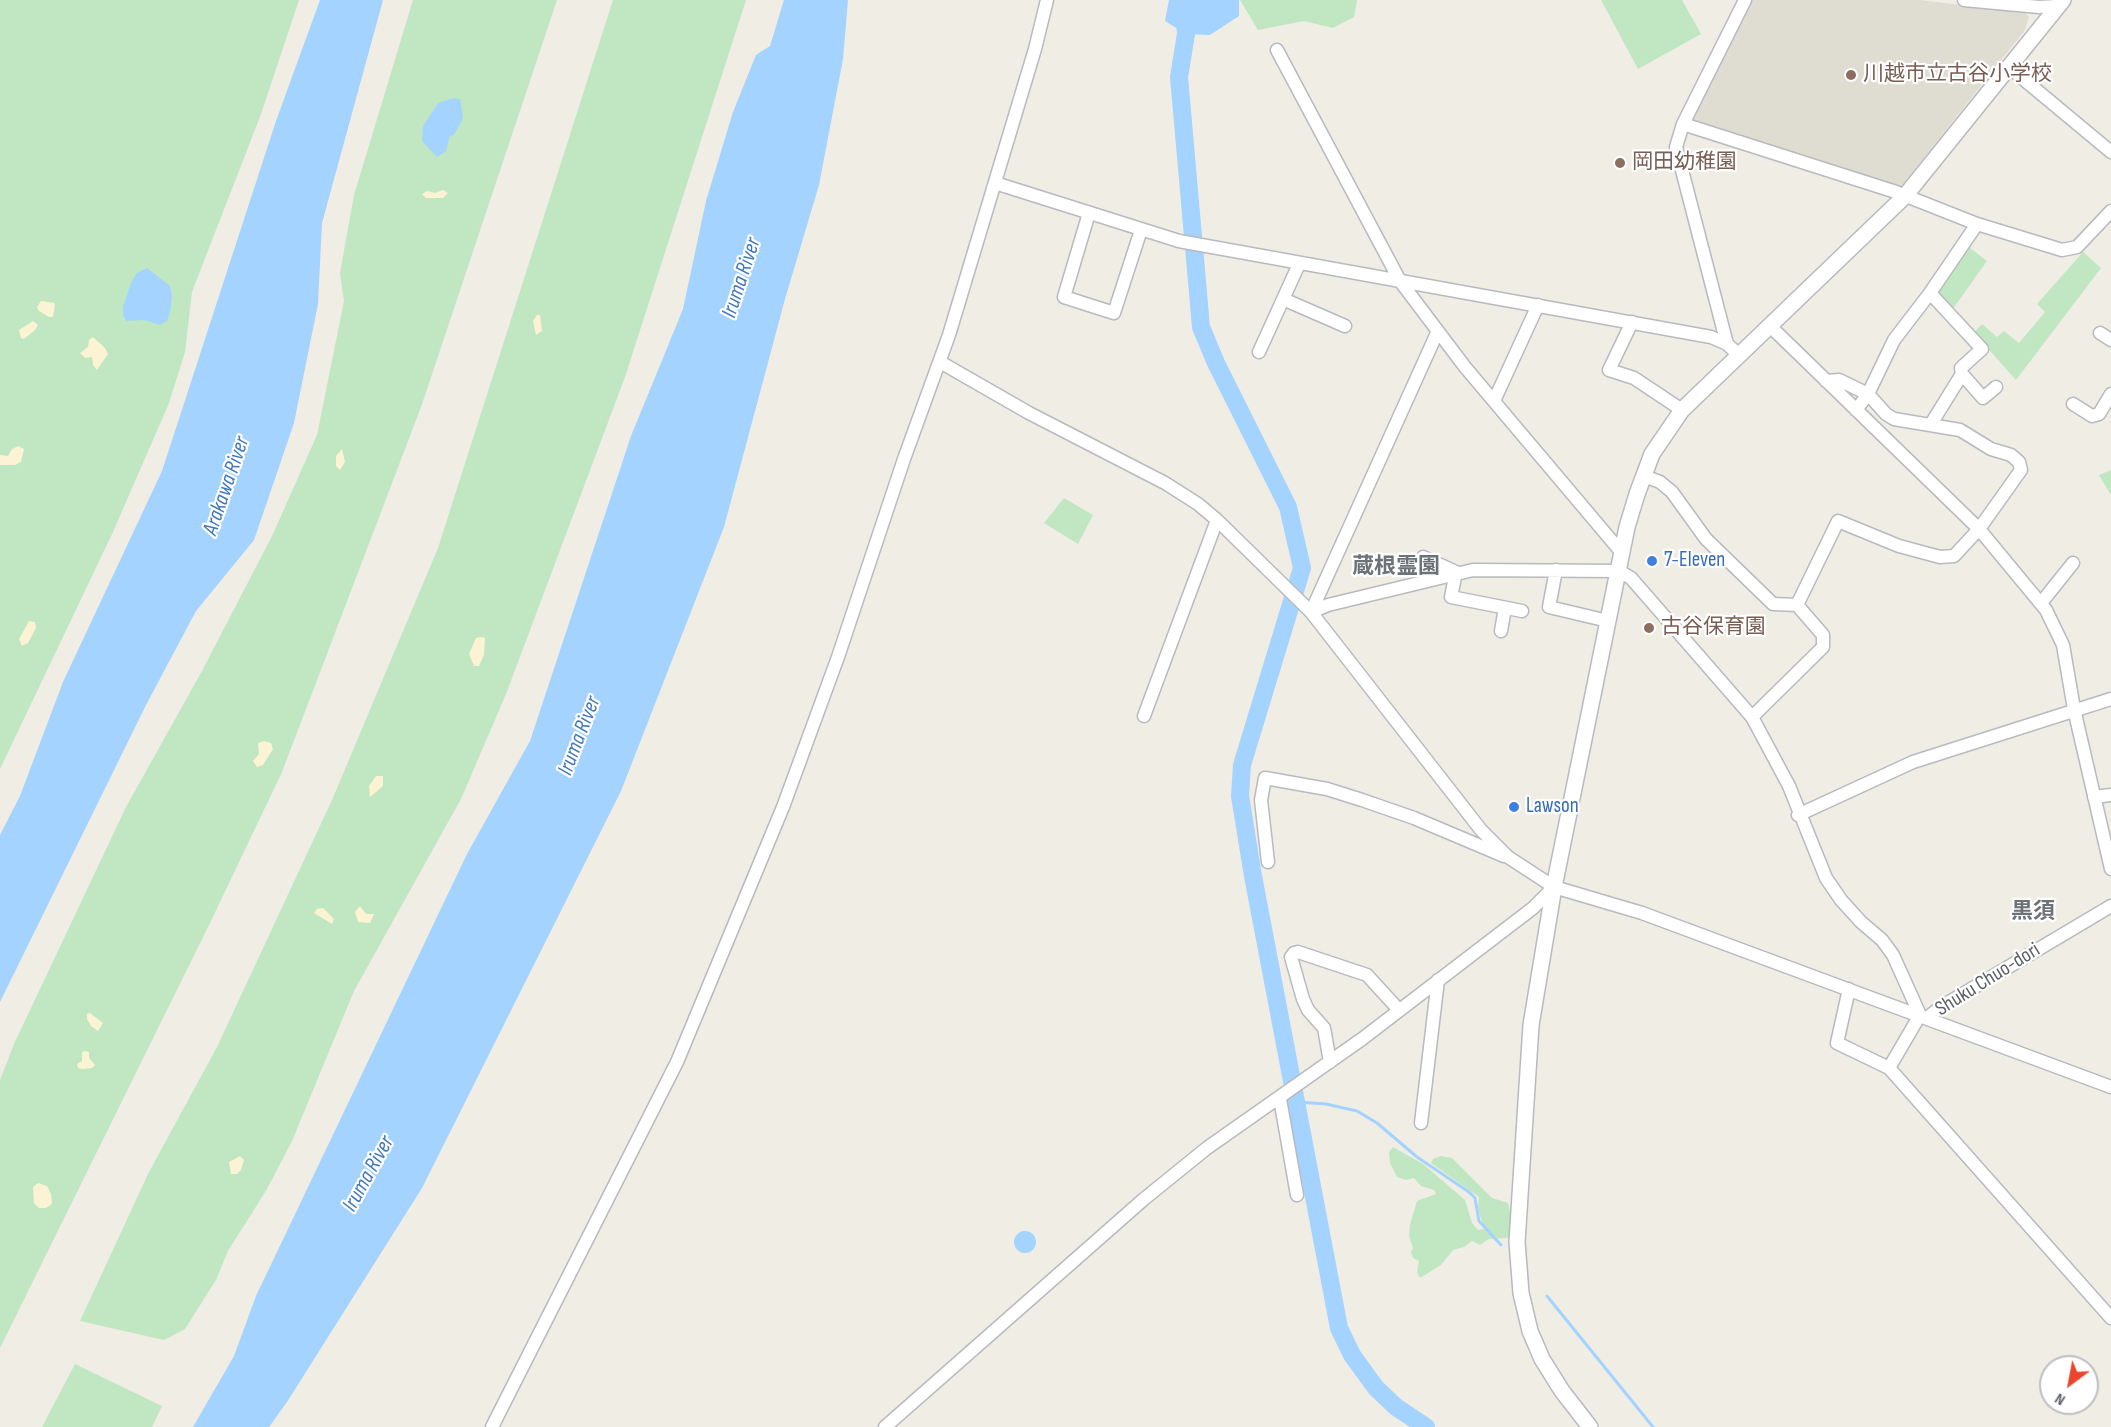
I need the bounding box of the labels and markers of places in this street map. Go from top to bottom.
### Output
place label: 川越市立古谷小学校 [1863,62,2052,88]
marker: 川越市立古谷小学校 [1844,68,1858,82]
place label: 岡田幼稚園 [1632,150,1737,176]
marker: 岡田幼稚園 [1613,156,1627,170]
place label: 7-Eleven [1664,548,1725,574]
marker: 7-Eleven [1645,554,1659,568]
place label: 古谷保育園 [1661,615,1766,641]
marker: 古谷保育園 [1642,621,1656,635]
place label: Lawson [1526,794,1579,820]
marker: Lawson [1507,800,1521,814]

